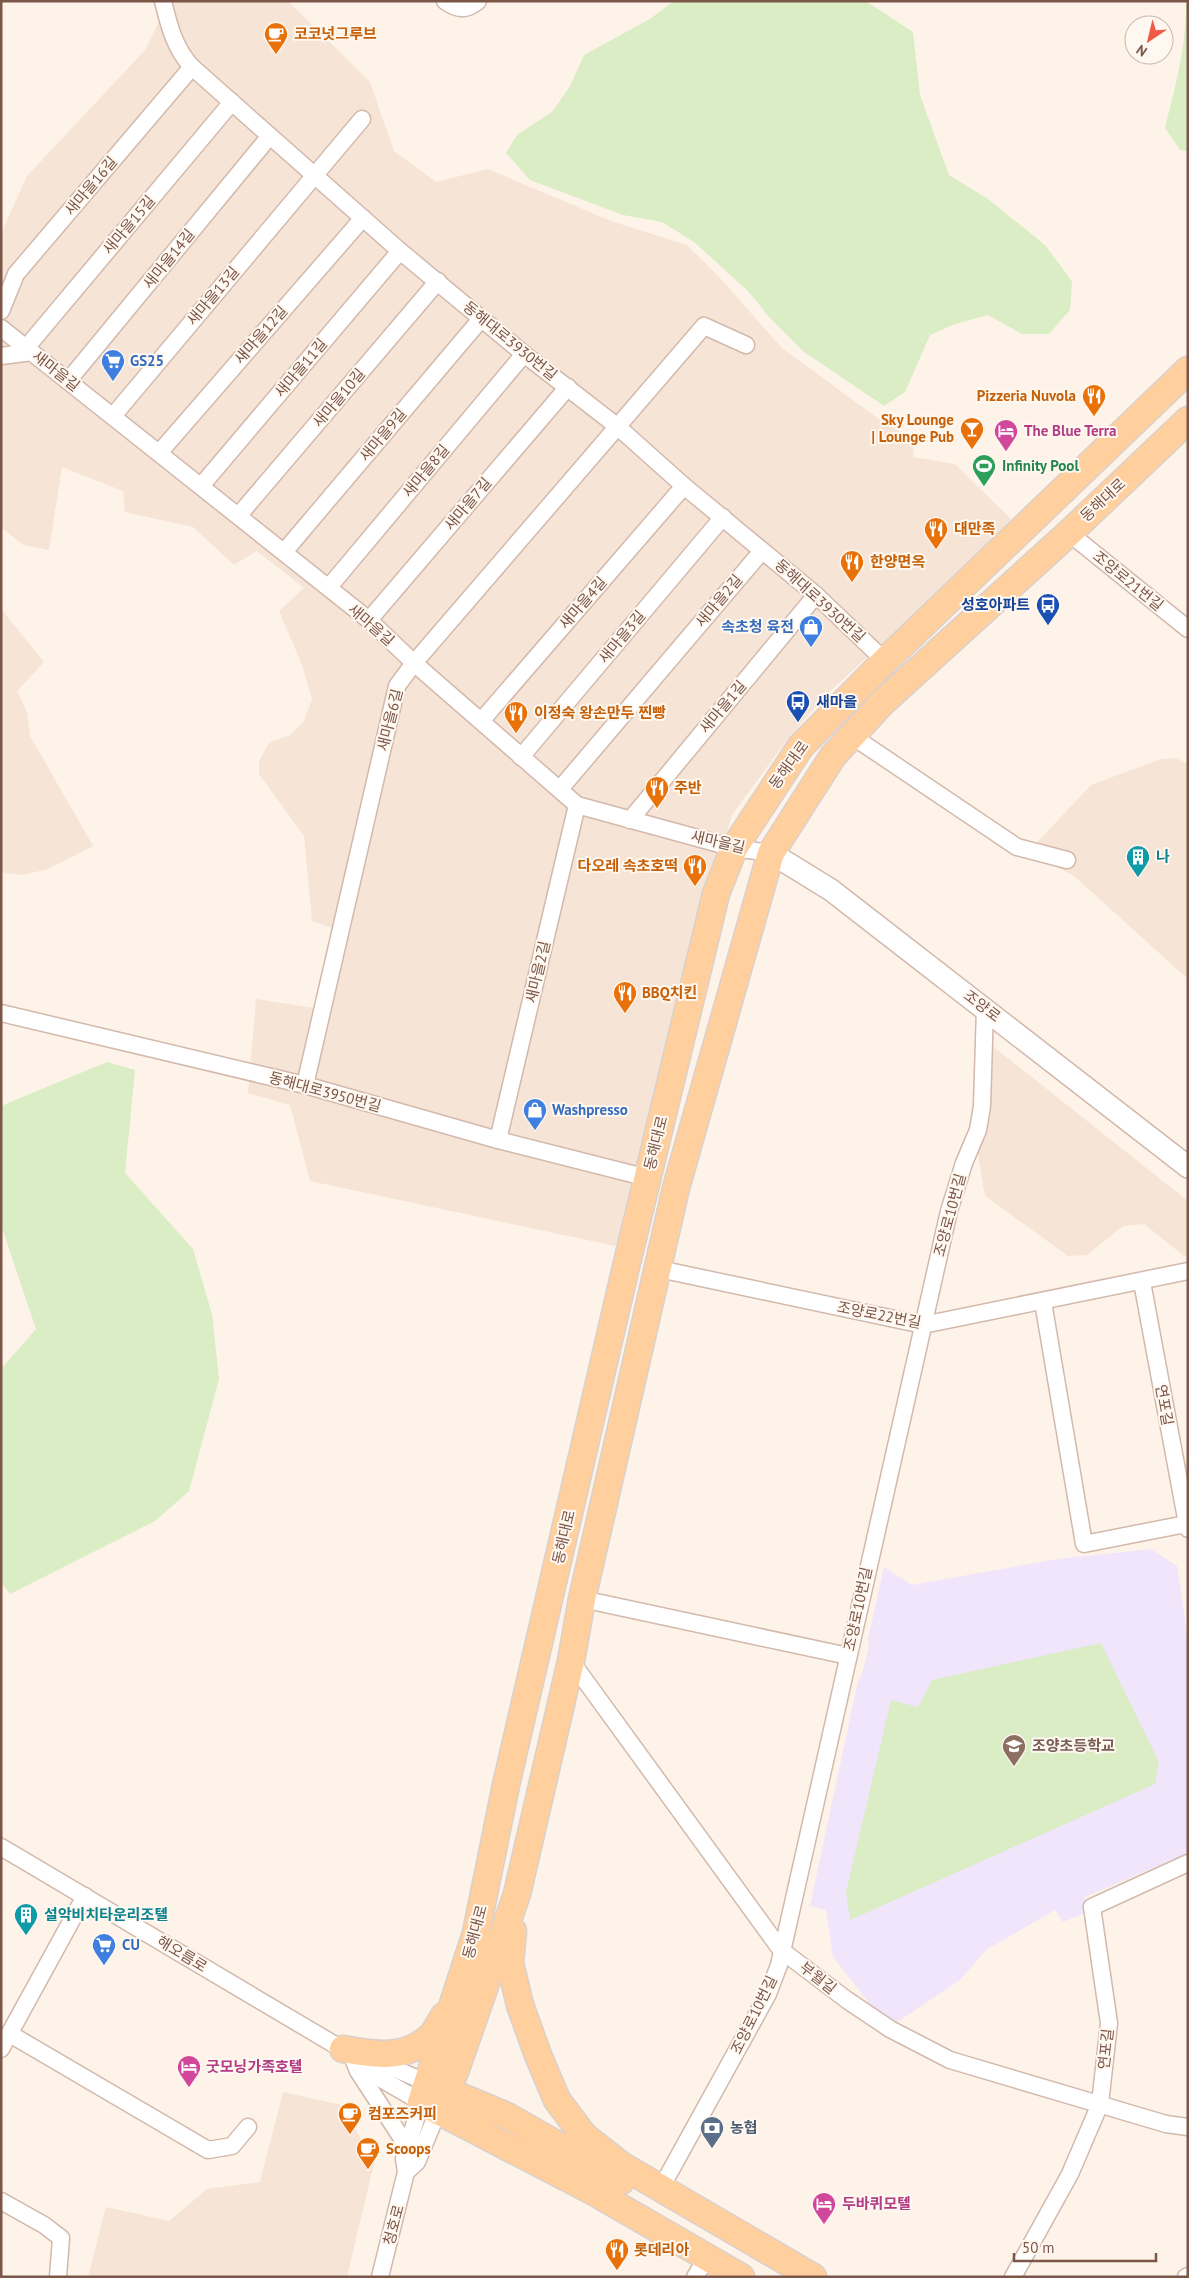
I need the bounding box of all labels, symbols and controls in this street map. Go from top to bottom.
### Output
north arrow [1124,15,1174,65]
cafe icon: 코코넛그루브 [263,21,289,55]
place label: 코코넛그루브 [294,24,377,43]
text: N [1133,41,1150,61]
street label: 새마을16길 [60,152,121,219]
street label: 새마을15길 [98,191,159,258]
street label: 새마을14길 [139,225,199,292]
street label: 새마을13길 [182,262,243,329]
street label: 동해대로3930번길 [459,297,561,384]
street label: 새마을12길 [230,301,291,368]
street label: 새마을11길 [270,334,331,401]
street label: 새마을길 [29,346,84,395]
supermarket icon: GS25 [100,348,126,382]
place label: GS25 [130,351,164,370]
street label: 새마을10길 [308,364,369,431]
restaurant icon: Pizzeria Nuvola [1081,383,1107,417]
place label: Pizzeria Nuvola [977,386,1076,405]
street label: 새마을9길 [355,404,410,465]
place label: Sky Lounge | Lounge Pub [872,410,954,446]
bar icon: Sky Lounge | Lounge Pub [959,416,985,450]
hotel icon: The Blue Terra [993,418,1019,452]
place label: The Blue Terra [1024,421,1117,440]
street label: 새마을8길 [398,440,453,501]
sports icon: Infinity Pool [971,453,997,487]
place label: Infinity Pool [1002,456,1079,475]
street label: 새마을7길 [440,473,495,534]
street label: 동해대로 [1076,474,1129,525]
restaurant icon: 대만족 [923,516,949,550]
place label: 대만족 [954,519,996,538]
street label: 조양로21번길 [1089,546,1167,615]
restaurant icon: 한양면옥 [839,549,865,583]
place label: 한양면옥 [870,552,925,571]
street label: 동해대로3930번길 [771,555,870,646]
street label: 새마을2길 [691,570,746,631]
street label: 새마을4길 [555,573,611,633]
bus stop icon: 성호아파트 [1035,592,1061,626]
place label: 성호아파트 [961,595,1030,614]
street label: 새마을길 [344,599,398,650]
street label: 새마을3길 [594,606,649,667]
shop icon: 속초청 육전 [798,614,824,648]
place label: 속초청 육전 [721,617,794,636]
street label: 새마을1길 [695,676,750,737]
street label: 새마을6길 [373,687,406,753]
bus stop icon: 새마을 [785,689,811,723]
place label: 새마을 [816,692,858,711]
restaurant icon: 이정숙 왕손만두 찐빵 [503,700,529,734]
place label: 이정숙 왕손만두 찐빵 [534,703,666,722]
street label: 동해대로 [765,737,813,793]
restaurant icon: 주반 [644,775,670,809]
place label: 주반 [674,778,702,797]
street label: 새마을길 [689,826,747,857]
building icon: 나 [1125,844,1151,878]
place label: 나 [1156,847,1170,866]
restaurant icon: 다오레 속초호떡 [682,853,708,887]
place label: 다오레 속초호떡 [578,856,678,875]
street label: 새마을2길 [521,939,554,1005]
restaurant icon: BBQ치킨 [612,980,638,1014]
place label: BBQ치킨 [642,983,697,1002]
street label: 조양로 [960,986,1005,1026]
street label: 동해대로3950번길 [267,1067,383,1116]
shop icon: Washpresso [522,1097,548,1131]
place label: Washpresso [552,1100,628,1119]
street label: 동해대로 [640,1114,671,1172]
street label: 조양로10번길 [929,1171,970,1259]
street label: 조양로22번길 [835,1297,923,1332]
street label: 연포길 [1152,1383,1177,1427]
street label: 동해대로 [548,1508,579,1566]
street label: 조양로10번길 [839,1565,876,1653]
school or university icon: 조양초등학교 [1001,1733,1027,1767]
place label: 조양초등학교 [1032,1736,1115,1755]
building icon: 설악비치타운리조텔 [13,1902,39,1936]
street label: 동해대로 [458,1903,491,1961]
place label: 설악비치타운리조텔 [44,1905,168,1924]
street label: 해오름로 [154,1931,211,1976]
supermarket icon: CU [91,1932,117,1966]
place label: CU [122,1935,140,1954]
street label: 부월길 [796,1957,840,1998]
street label: 조양로10번길 [726,1972,781,2057]
street label: 연포길 [1094,2027,1117,2071]
hotel icon: 굿모닝가족호텔 [176,2054,202,2088]
place label: 굿모닝가족호텔 [206,2057,303,2076]
cafe icon: 컴포즈커피 [337,2101,363,2135]
place label: 컴포즈커피 [368,2104,437,2123]
bank icon: 농협 [699,2115,725,2149]
place label: 농협 [730,2118,758,2137]
cafe icon: Scoops [355,2136,381,2170]
place label: Scoops [386,2139,431,2158]
hotel icon: 두바퀴모텔 [811,2191,837,2225]
place label: 두바퀴모텔 [842,2194,911,2213]
street label: 청호로 [379,2202,408,2247]
scale bar [1014,2230,1156,2262]
restaurant icon: 롯데리아 [604,2237,630,2271]
text: 50 m [1022,2238,1055,2257]
place label: 롯데리아 [634,2240,689,2259]

